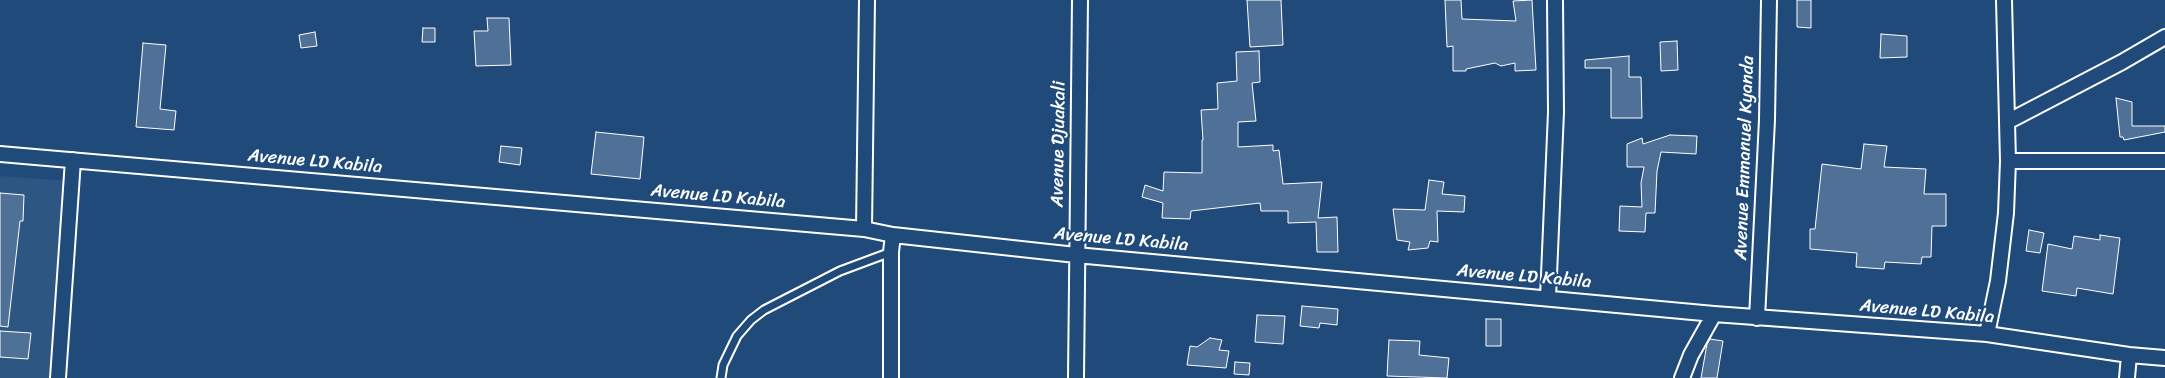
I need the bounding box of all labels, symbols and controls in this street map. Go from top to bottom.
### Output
street label: Avenue Emmanuel Kyanda [1731,56,1759,260]
street label: Avenue Djuakali [1047,81,1071,207]
street label: Avenue LD Kabila [247,145,383,179]
street label: Avenue LD Kabila [650,180,786,214]
street label: Avenue LD Kabila [1053,223,1189,257]
street label: Avenue LD Kabila [1456,260,1592,294]
street label: Avenue LD Kabila [1859,295,1995,329]

